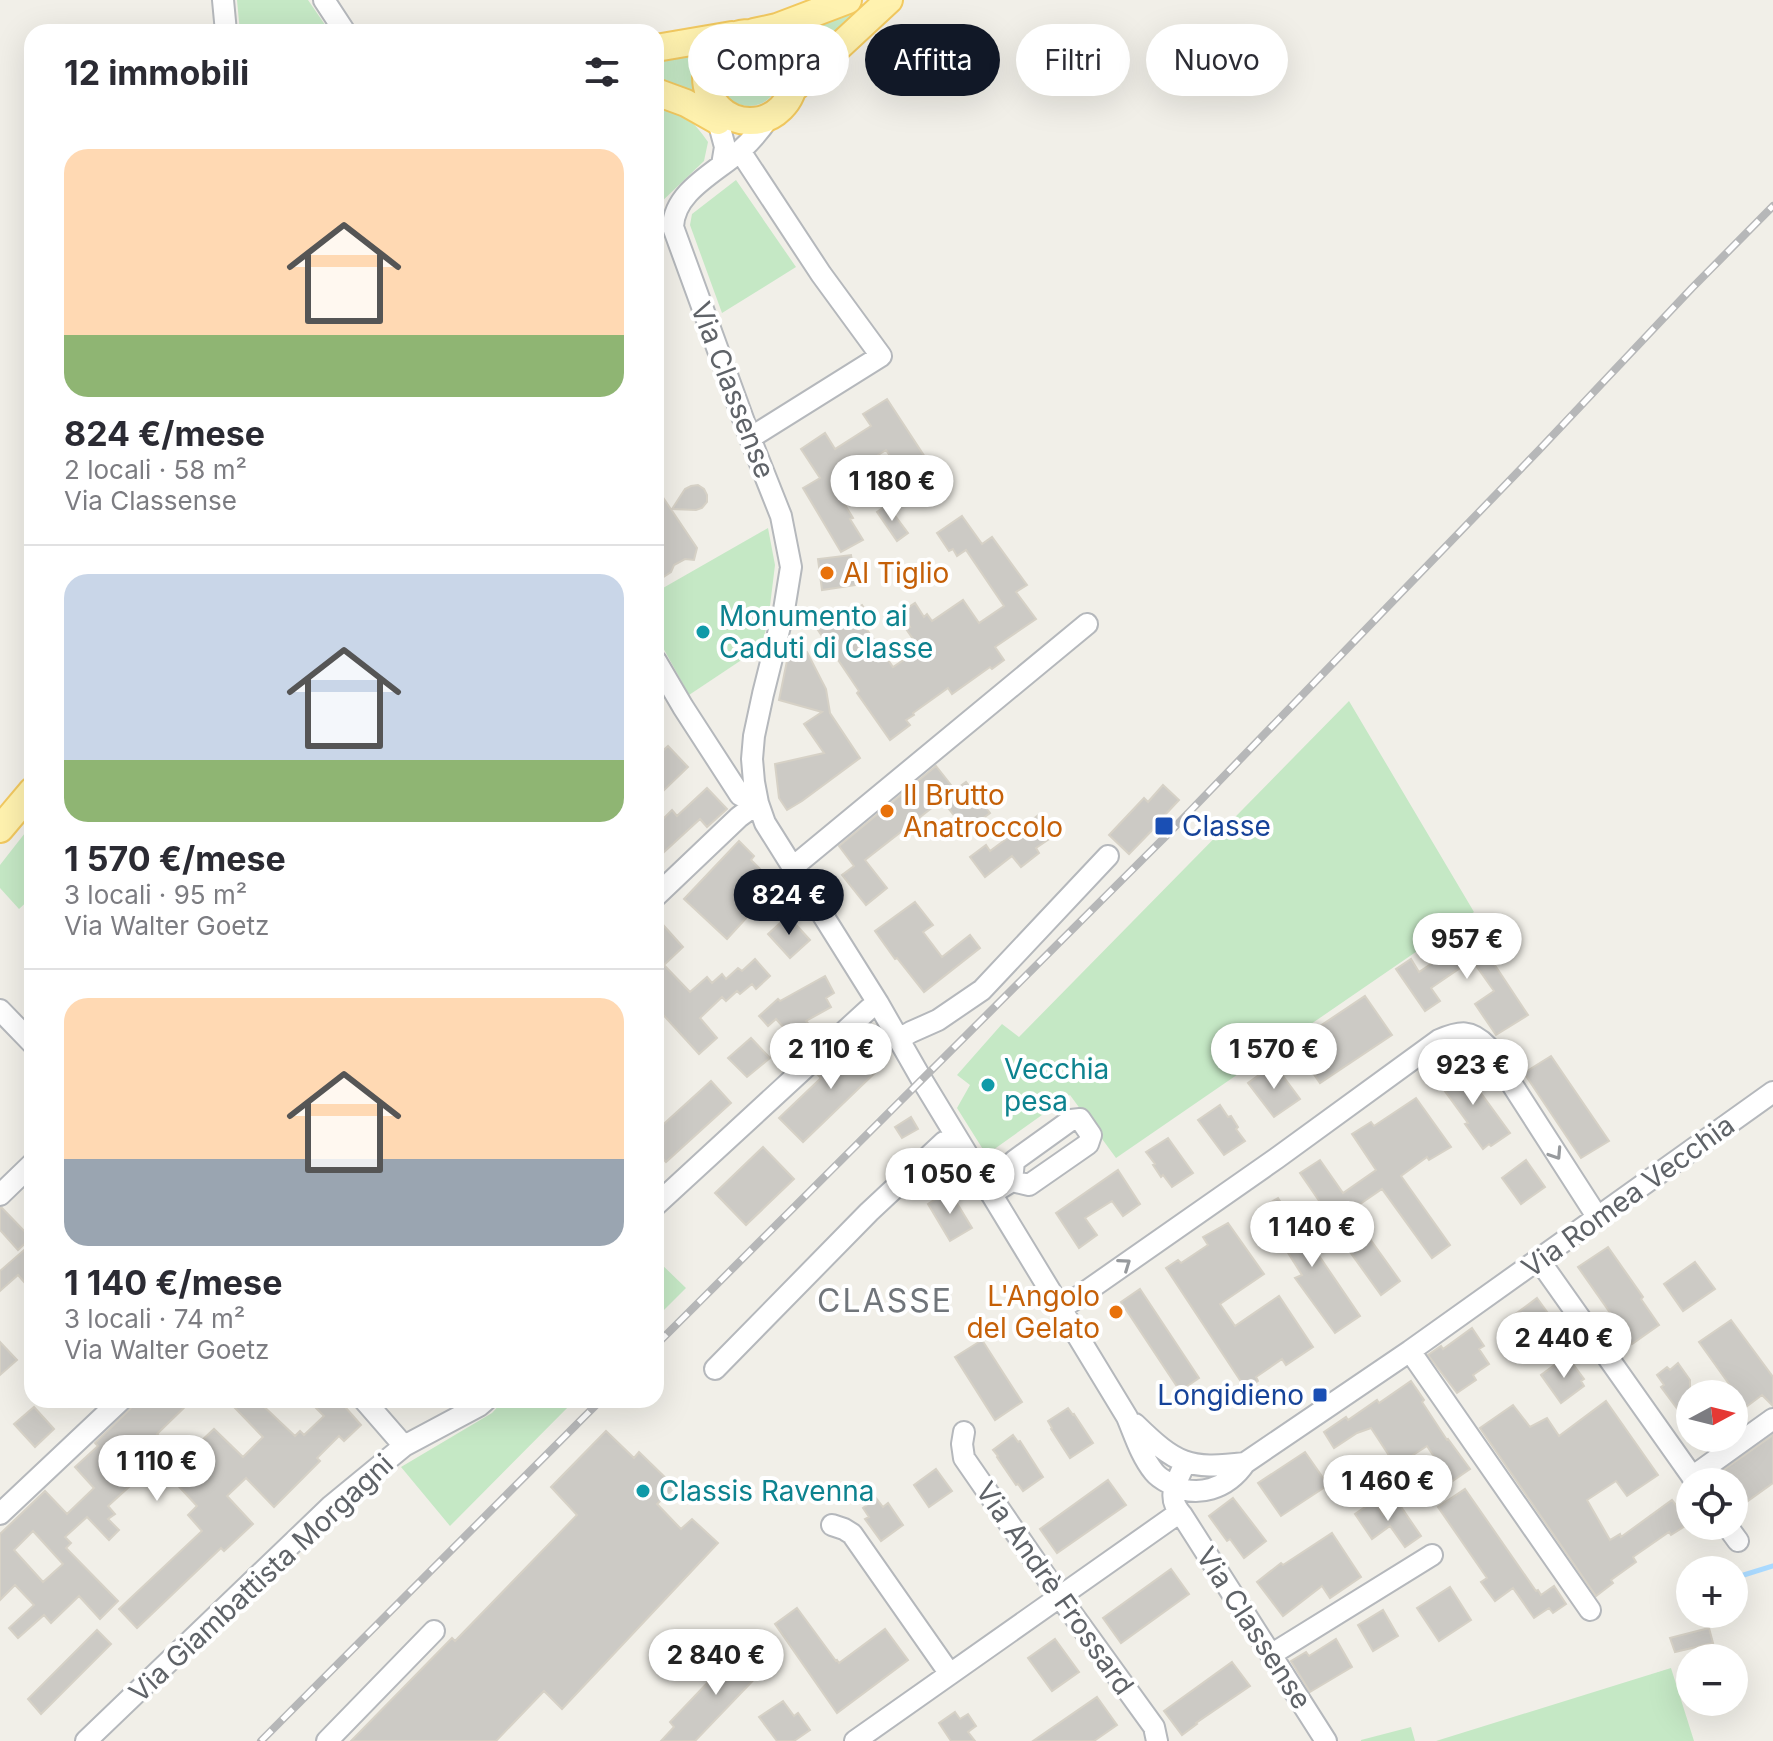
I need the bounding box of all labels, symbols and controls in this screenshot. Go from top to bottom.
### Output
chip: Compra [688,24,849,96]
chip: Affitta [865,24,1000,96]
chip: Filtri [1016,24,1130,96]
chip: Nuovo [1146,24,1288,96]
icon: filters [580,50,624,94]
text: 12 immobili [64,52,249,93]
icon: home [272,201,416,345]
street label: Via Classense [684,297,782,483]
text: 824 €/mese [64,413,265,454]
text: 2 locali · 58 m² [64,454,247,485]
pin: 1 180 € [818,455,966,523]
text: 1 180 € [849,465,936,496]
text: Via Classense [64,485,237,516]
place label: Al Tiglio [843,556,949,590]
marker: Al Tiglio [818,564,836,582]
place label: Monumento ai Caduti di Classe [719,599,933,665]
marker: Monumento ai Caduti di Classe [694,623,712,641]
icon: home [272,626,416,770]
place label: Il Brutto Anatroccolo [903,778,1063,844]
marker: Il Brutto Anatroccolo [878,802,896,820]
place label: Classe [1182,809,1271,843]
marker: Classe [1153,815,1175,837]
text: 1 570 €/mese [64,838,286,879]
pin: 824 € [733,869,845,937]
text: 3 locali · 95 m² [64,879,247,910]
text: 824 € [752,879,826,910]
text: Via Walter Goetz [64,910,269,941]
pin: 957 € [1411,913,1523,981]
text: 957 € [1431,923,1503,954]
pin: 2 110 € [757,1023,905,1091]
pin: 1 570 € [1200,1023,1348,1091]
text: 2 110 € [788,1033,874,1064]
text: 1 570 € [1229,1033,1319,1064]
pin: 923 € [1417,1039,1529,1107]
text: 923 € [1436,1049,1510,1080]
icon: home [272,1050,416,1194]
place label: Vecchia pesa [1004,1052,1109,1118]
marker: Vecchia pesa [979,1076,997,1094]
street label: Via Romea Vecchia [1515,1108,1741,1284]
one-way arrow [1547,1145,1562,1160]
pin: 1 050 € [876,1148,1024,1216]
text: 1 050 € [903,1158,997,1189]
pin: 1 140 € [1238,1201,1386,1269]
text: 1 140 € [1268,1211,1356,1242]
one-way arrow [1117,1259,1131,1274]
text: 1 140 €/mese [64,1262,282,1303]
place label: L'Angolo del Gelato [966,1279,1100,1345]
district label: CLASSE [817,1281,953,1320]
text: 3 locali · 74 m² [64,1303,245,1334]
marker: L'Angolo del Gelato [1107,1303,1125,1321]
pin: 2 440 € [1490,1312,1638,1380]
text: 2 440 € [1514,1322,1614,1353]
text: Via Walter Goetz [64,1334,269,1365]
place label: Longidieno [1157,1378,1304,1412]
north arrow [1676,1380,1748,1452]
map controls [1676,1380,1748,1716]
marker: Longidieno [1311,1386,1329,1404]
pin: 1 110 € [83,1435,231,1503]
text: 1 110 € [116,1445,198,1476]
street label: Via Giambattista Morgagni [122,1447,400,1709]
pin: 1 460 € [1314,1455,1462,1523]
text: 1 460 € [1341,1465,1435,1496]
button: locate [1676,1468,1748,1540]
place label: Classis Ravenna [659,1474,874,1508]
street label: Via Andrè Frossard [969,1475,1141,1701]
marker: Classis Ravenna [634,1482,652,1500]
street label: Via Classense [1189,1541,1319,1715]
button: + [1676,1556,1748,1628]
pin: 2 840 € [642,1629,790,1697]
text: 2 840 € [667,1639,765,1670]
button: − [1676,1644,1748,1716]

